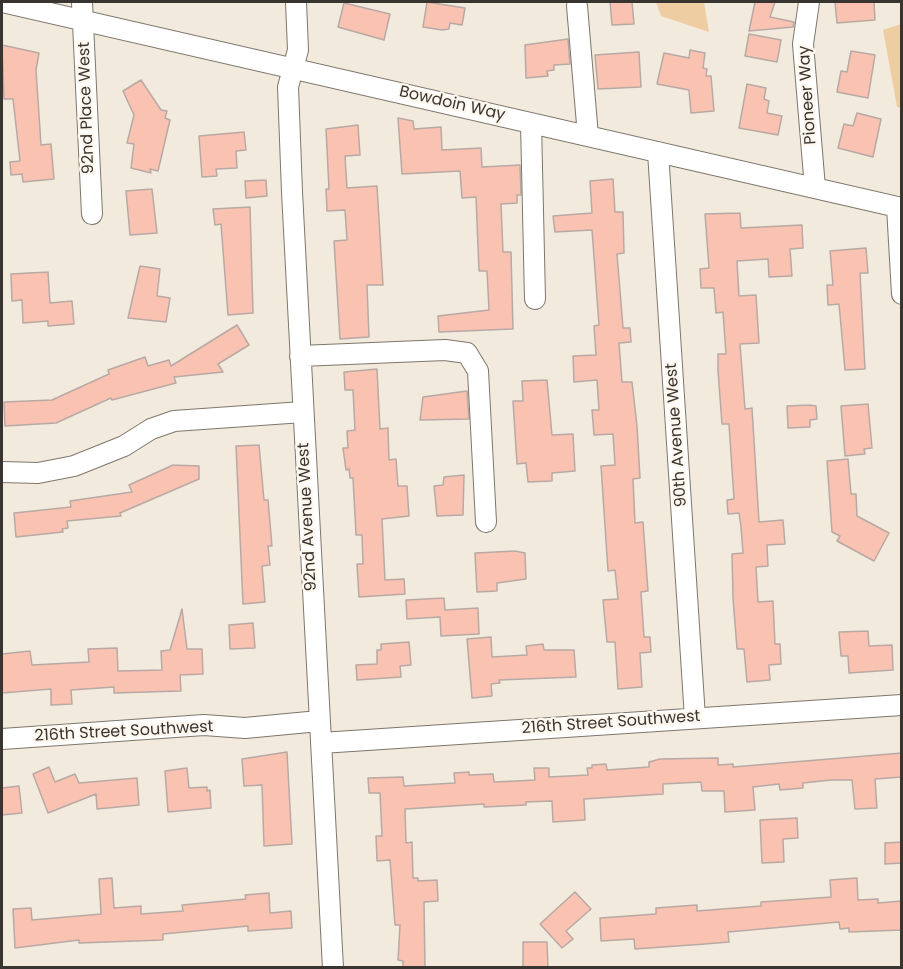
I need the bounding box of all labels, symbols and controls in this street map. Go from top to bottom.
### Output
street label: 92nd Place West [75,42,99,174]
street label: Pioneer Way [795,45,821,145]
street label: Bowdoin Way [397,82,507,126]
street label: 90th Avenue West [662,362,692,508]
street label: 92nd Avenue West [295,442,321,592]
street label: 216th Street Southwest [521,707,701,739]
street label: 216th Street Southwest [34,718,214,746]

